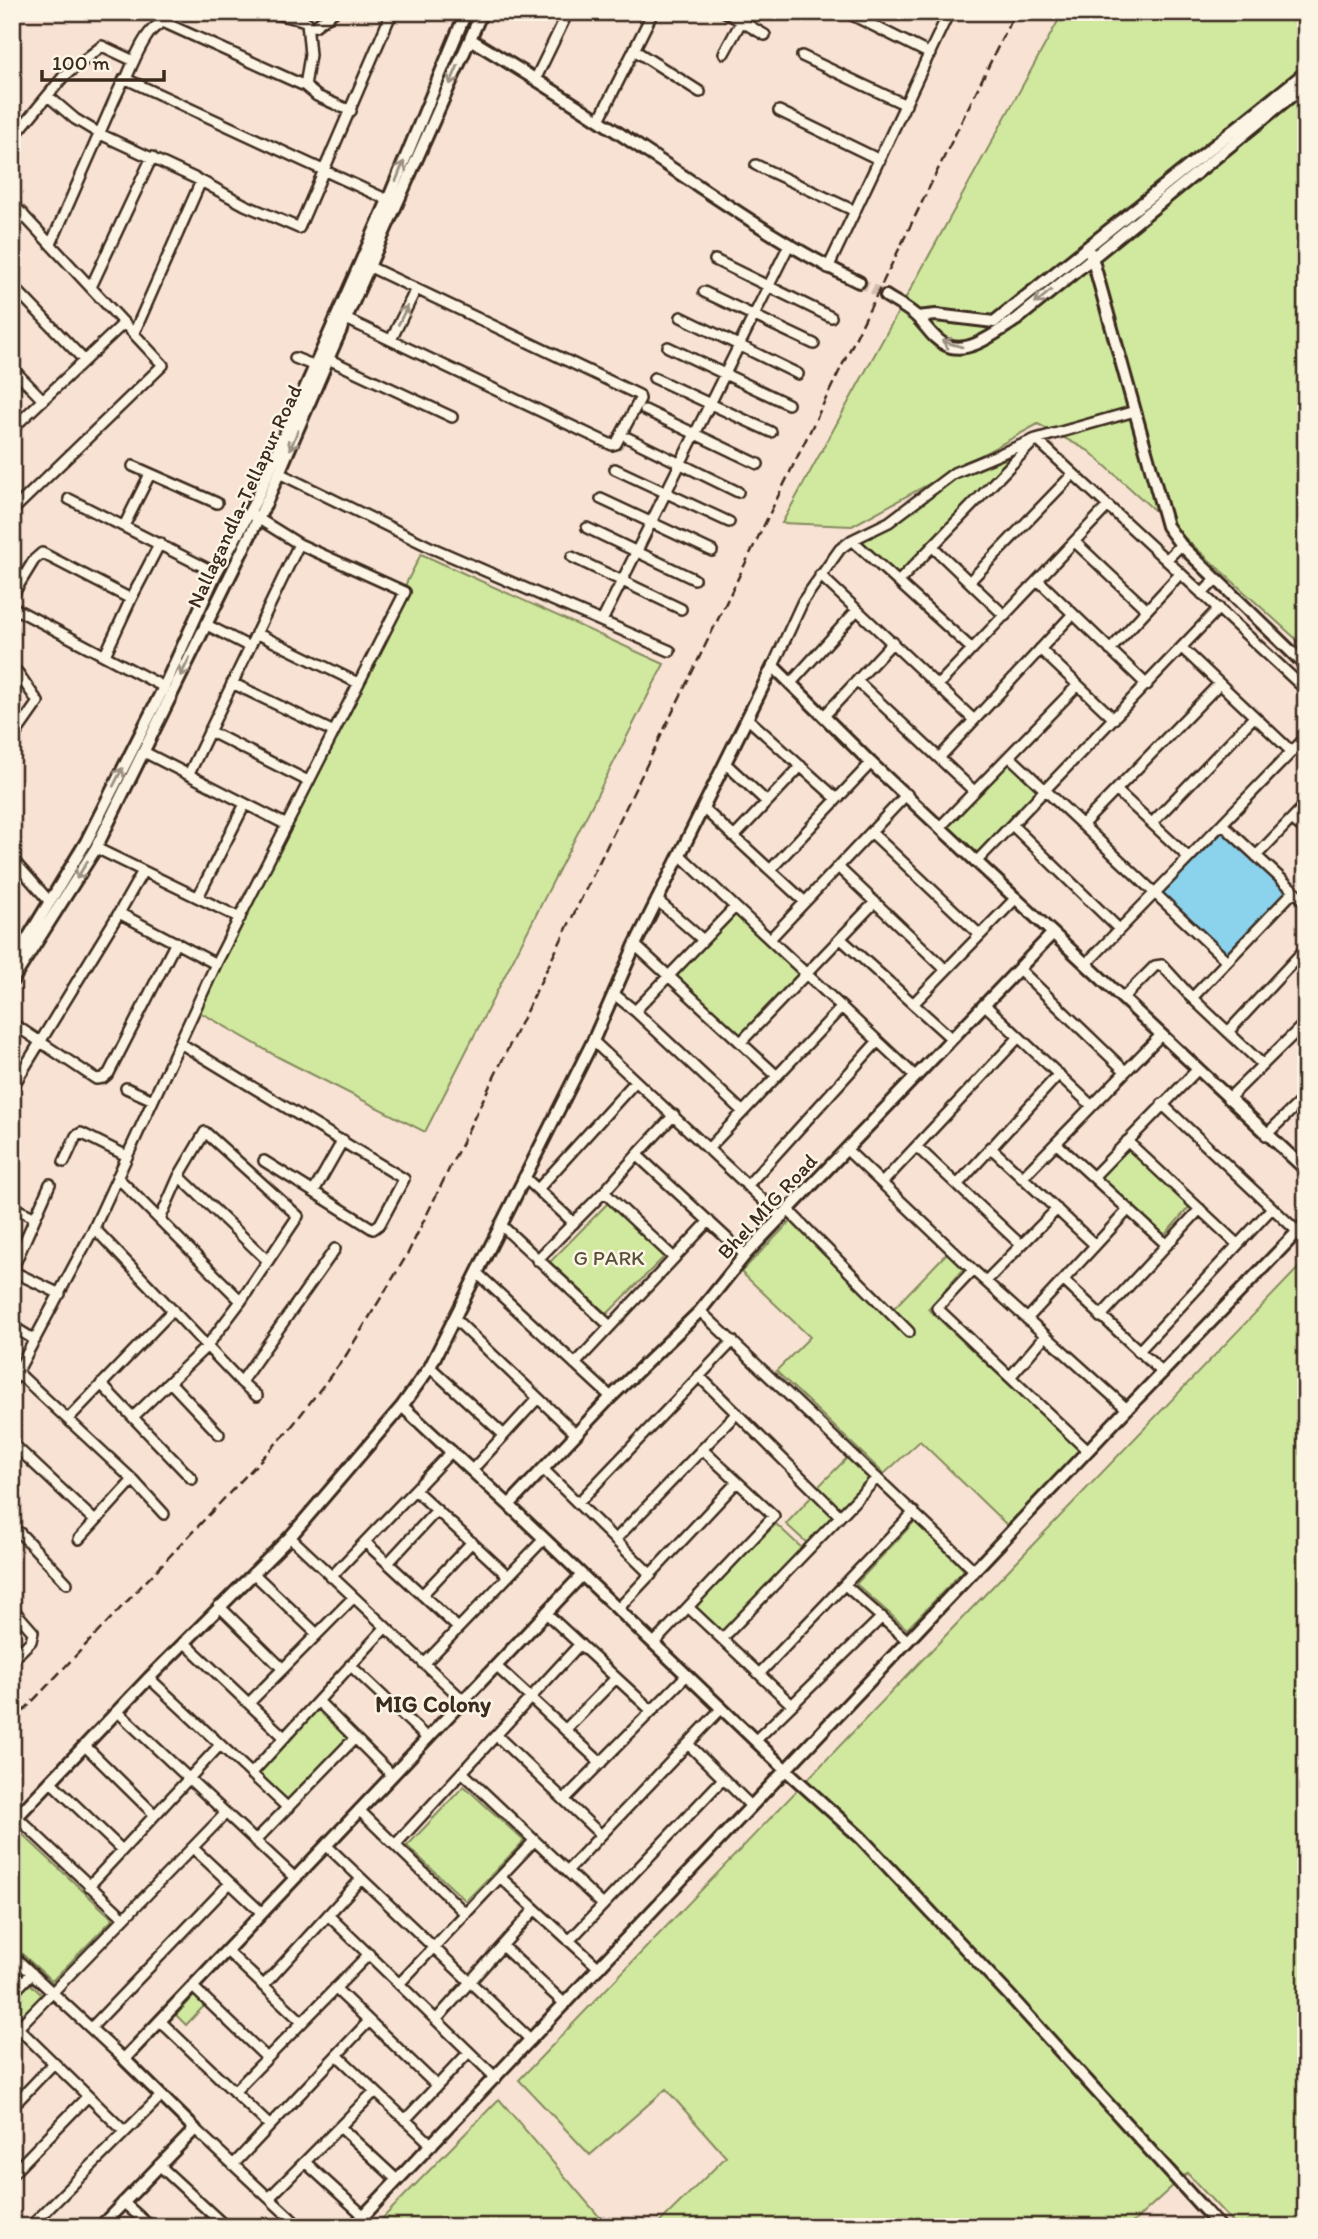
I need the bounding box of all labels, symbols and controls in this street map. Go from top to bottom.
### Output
scale bar [42,38,164,82]
text: 100 m [52,50,110,75]
one-way arrow [447,63,460,85]
one-way arrow [394,161,407,182]
one-way arrow [1035,289,1053,304]
one-way arrow [397,305,411,326]
one-way arrow [941,337,963,350]
street label: Nallagandla-Tellapur Road [181,380,307,612]
one-way arrow [287,429,300,450]
one-way arrow [177,656,191,677]
one-way arrow [112,767,126,788]
one-way arrow [74,859,88,879]
street label: Bhel MIG Road [712,1148,822,1264]
park label: G PARK [573,1245,645,1270]
district label: MIG Colony [375,1690,491,1718]

